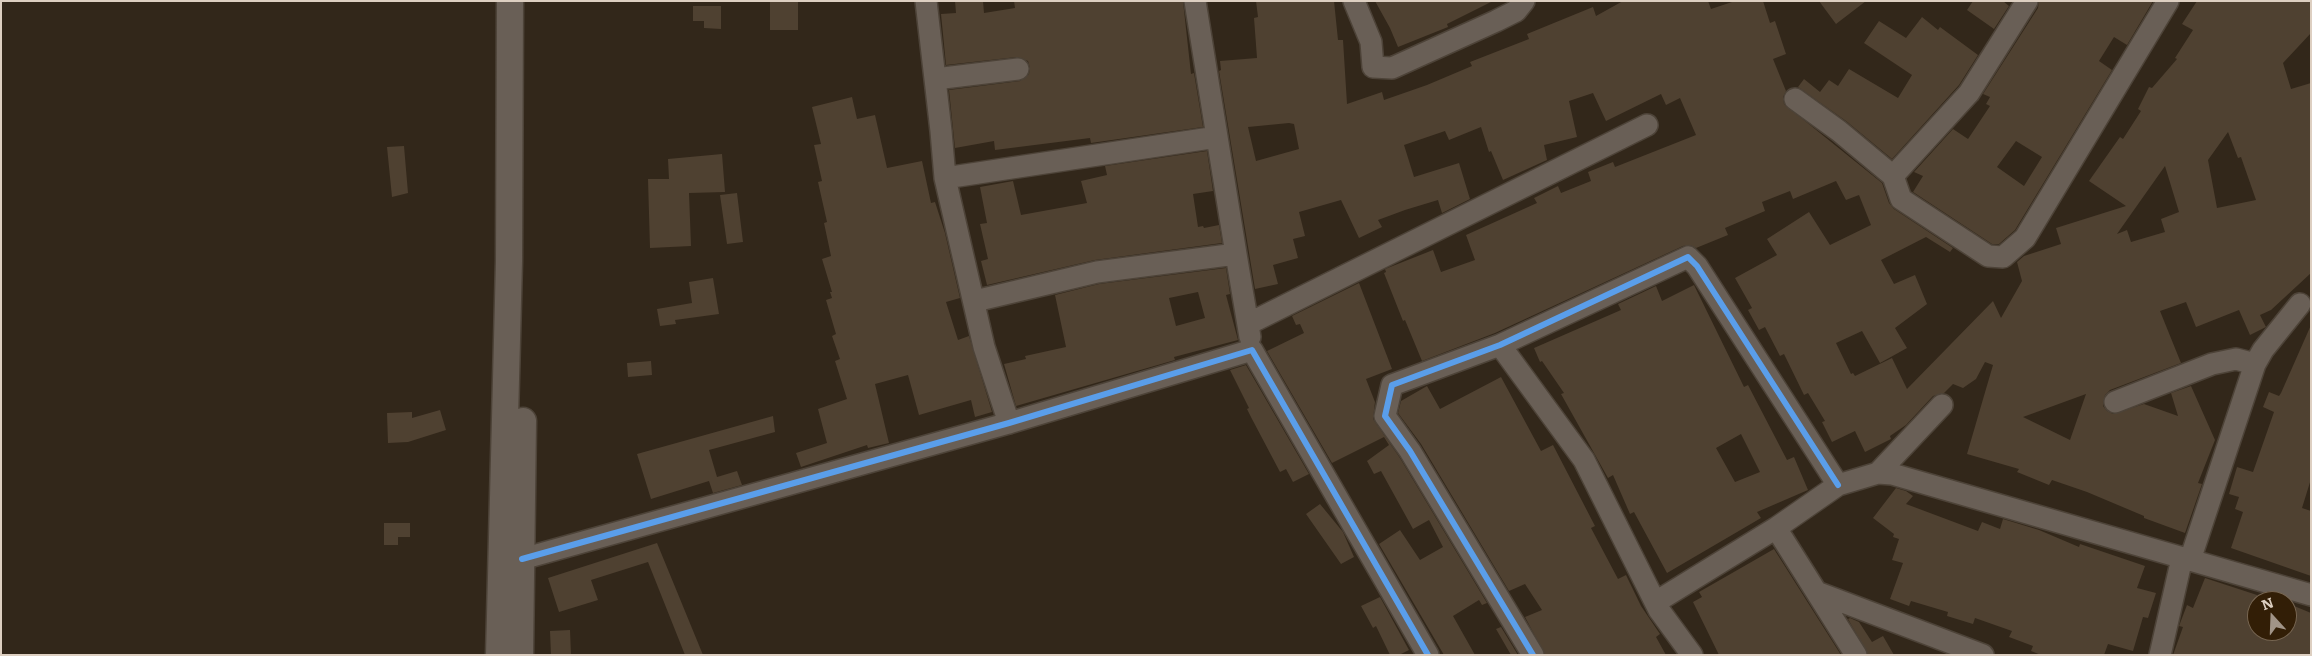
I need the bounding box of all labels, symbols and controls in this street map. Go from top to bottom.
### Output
north arrow [2247,591,2297,641]
text: N [2258,591,2276,614]

